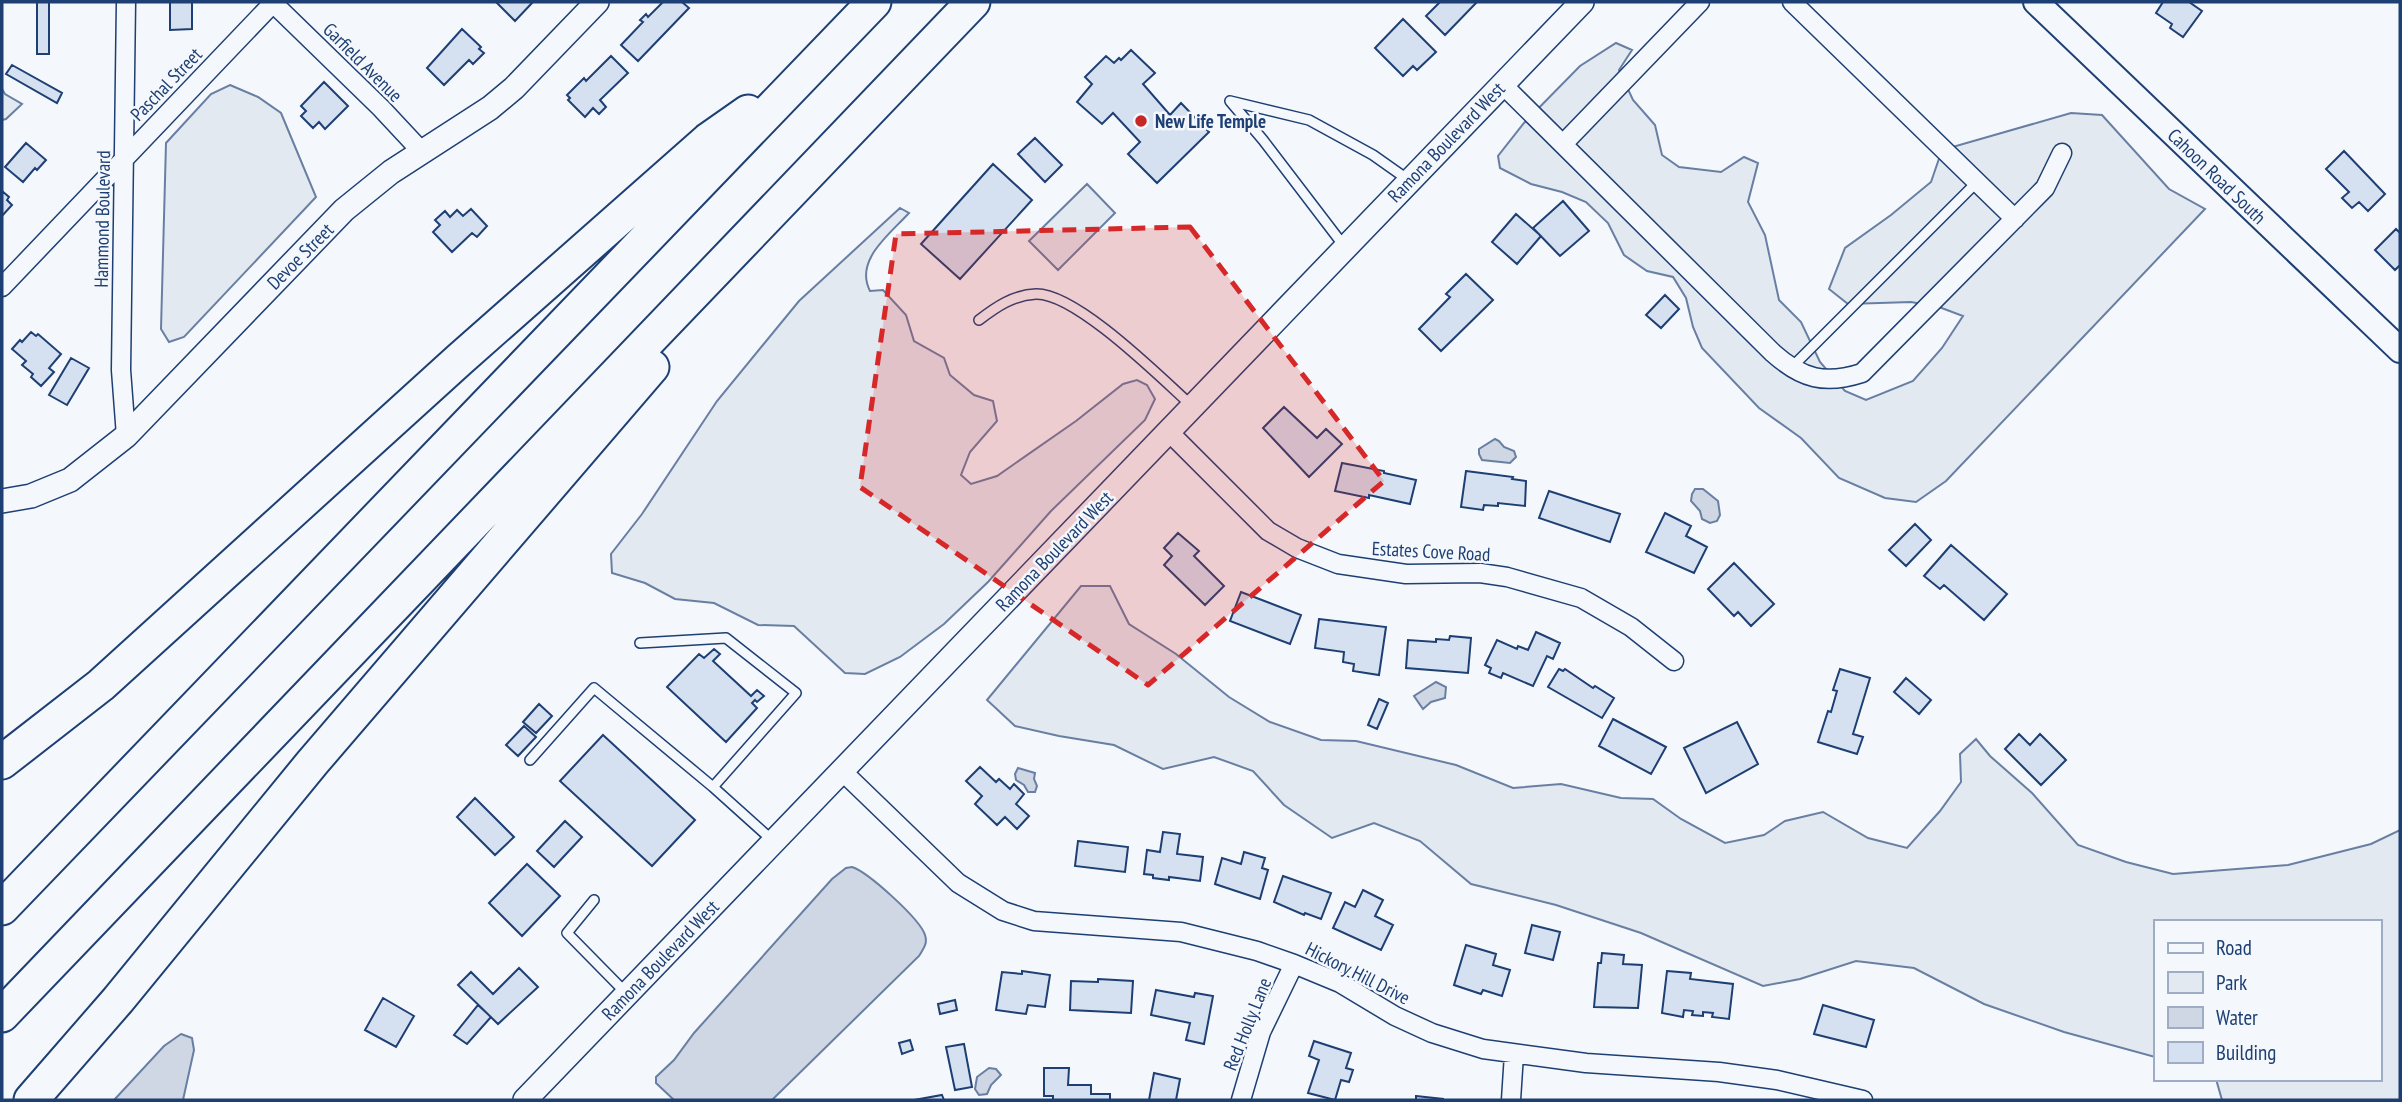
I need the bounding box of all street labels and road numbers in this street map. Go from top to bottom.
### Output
street label: Garfield Avenue [318,17,408,107]
street label: Paschal Street [125,42,207,126]
street label: Ramona Boulevard West [1382,76,1510,207]
street label: Cahoon Road South [2163,123,2271,229]
street label: Hammond Boulevard [89,150,115,288]
street label: Devoe Street [262,217,339,294]
street label: Ramona Boulevard West [990,485,1118,616]
street label: Estates Cove Road [1371,536,1491,566]
street label: Ramona Boulevard West [596,894,724,1025]
street label: Hickory Hill Drive [1302,936,1414,1010]
street label: Red Holly Lane [1218,974,1276,1074]

